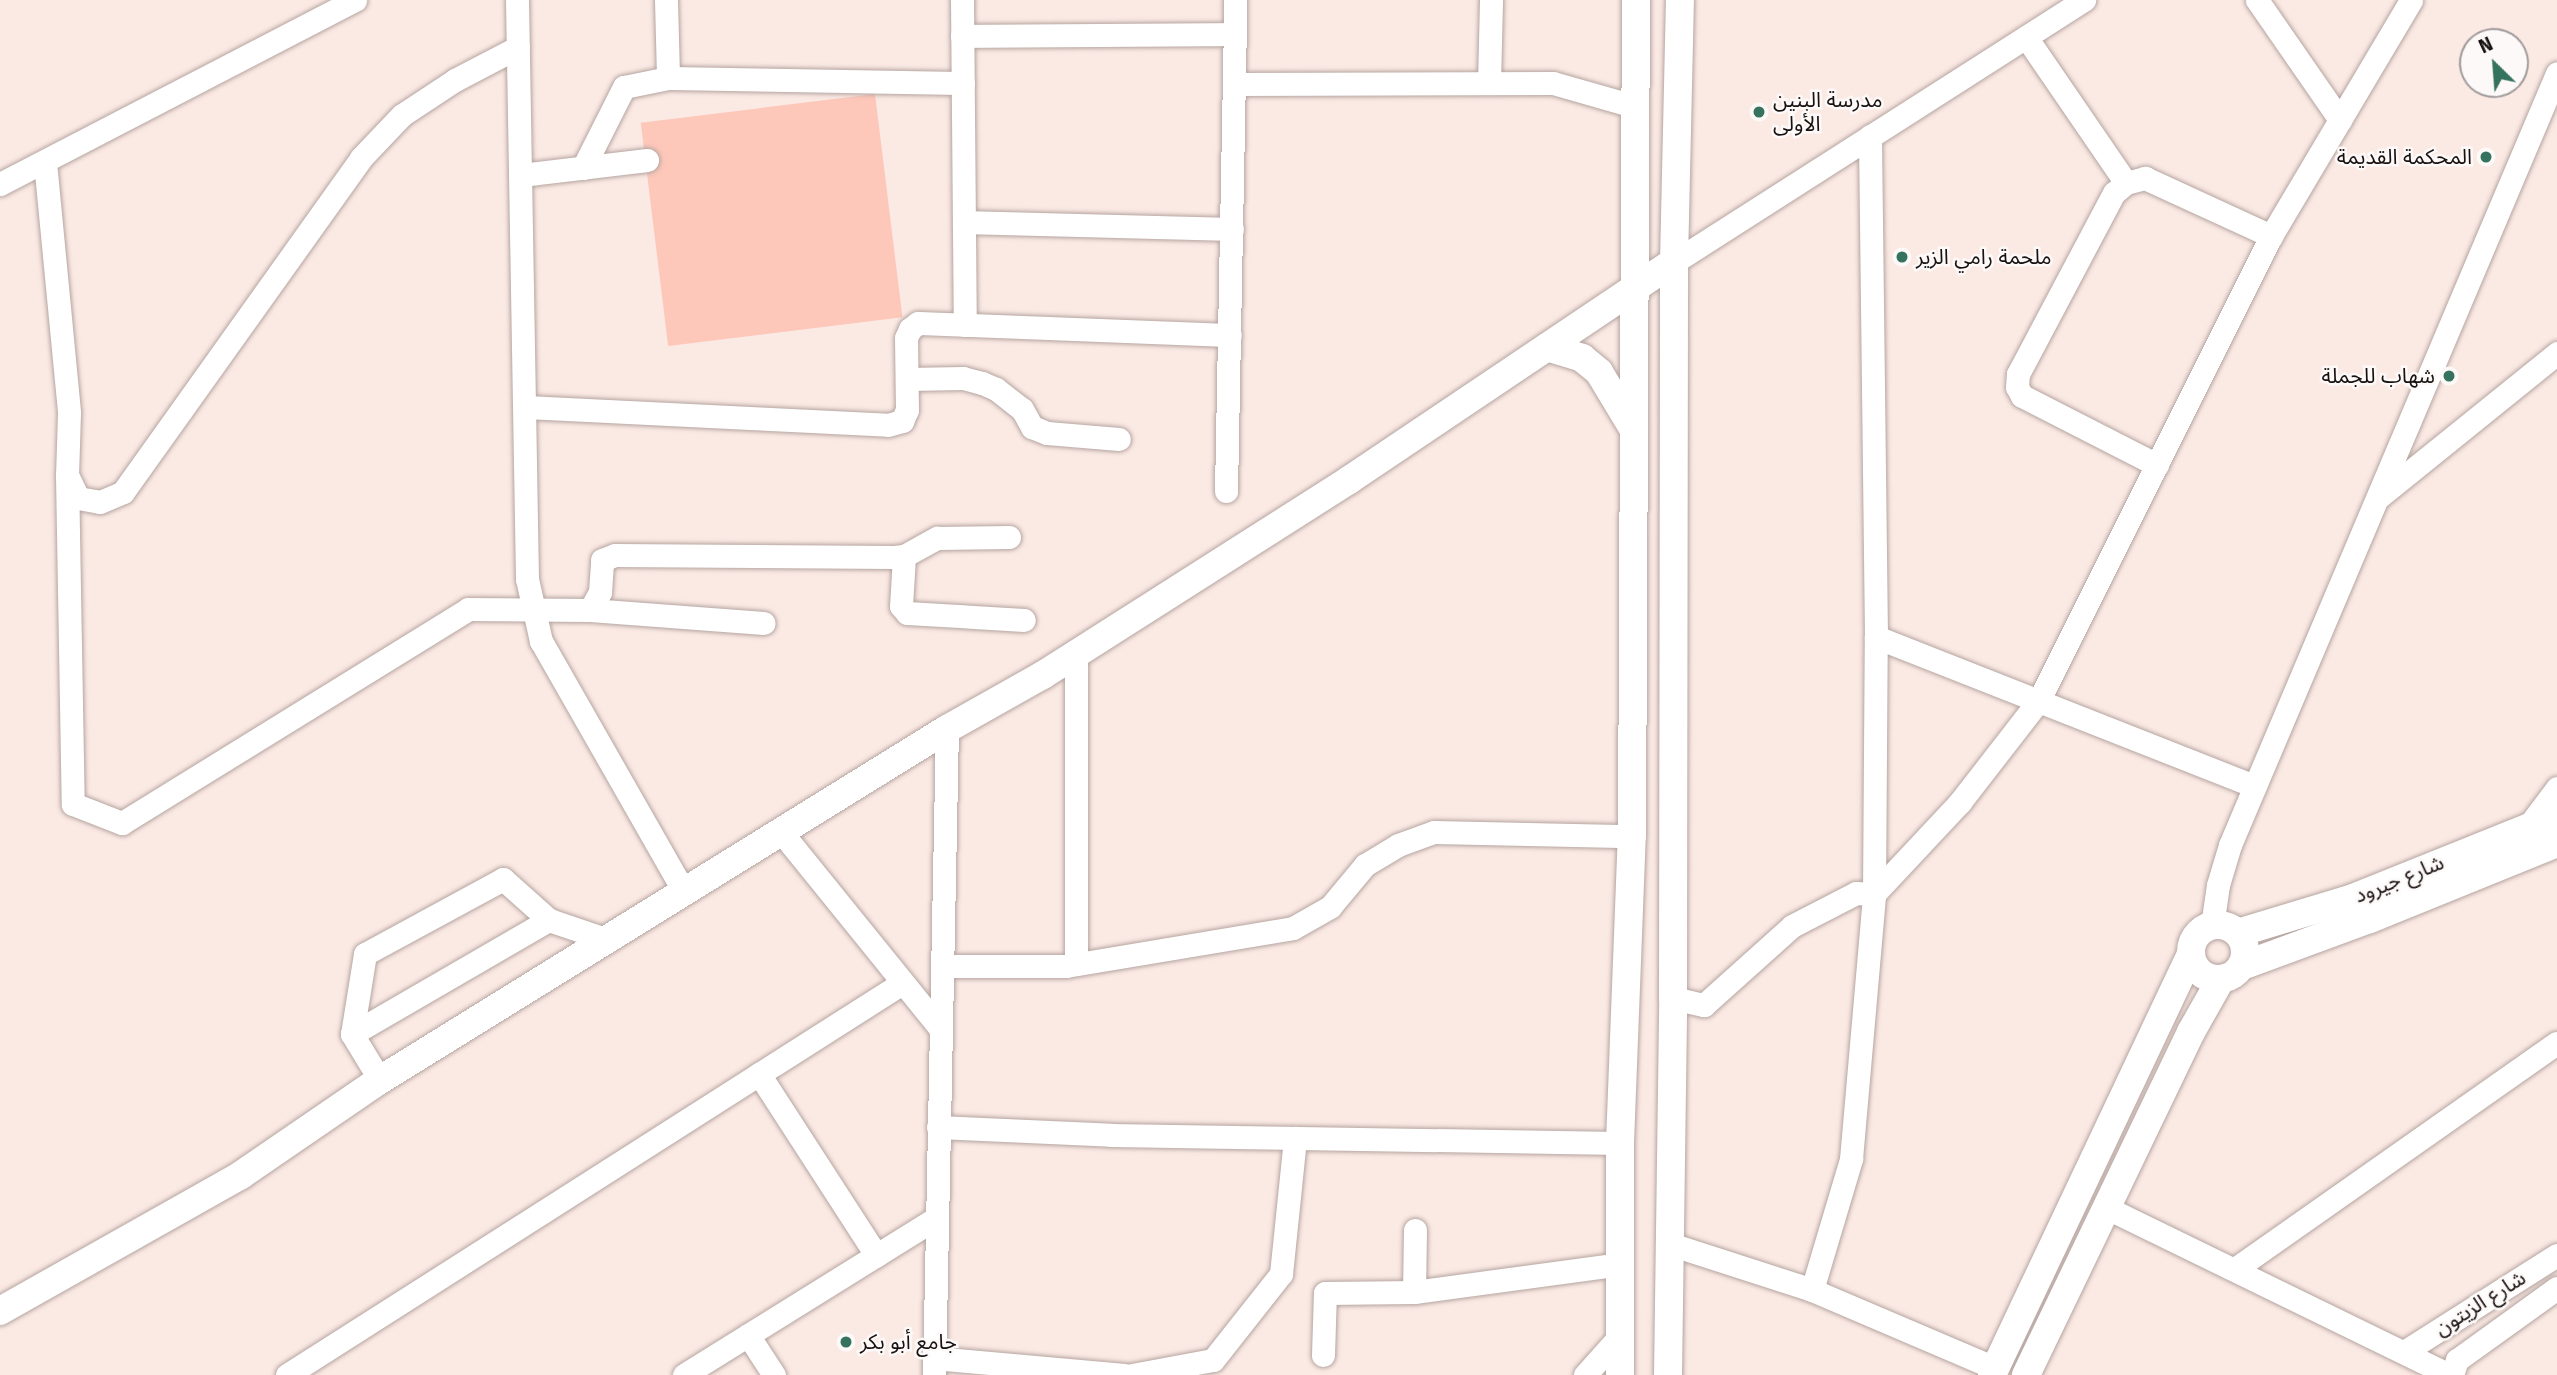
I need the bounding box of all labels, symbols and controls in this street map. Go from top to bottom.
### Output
north arrow [2459,28,2529,98]
text: N [2475,32,2496,58]
place label: مدرسة البنين الأولى [1773,87,1883,137]
marker: مدرسة البنين الأولى [1751,104,1767,120]
place label: المحكمة القديمة [2337,144,2472,170]
marker: المحكمة القديمة [2478,149,2494,165]
place label: ملحمة رامي الزير [1916,244,2052,270]
marker: ملحمة رامي الزير [1894,249,1910,265]
place label: شهاب للجملة [2322,363,2435,389]
marker: شهاب للجملة [2441,368,2457,384]
street label: شارع جيرود [2351,850,2447,908]
street label: شارع الزيتون [2430,1265,2530,1341]
place label: جامع أبو بكر [860,1329,957,1355]
marker: جامع أبو بكر [838,1334,854,1350]

